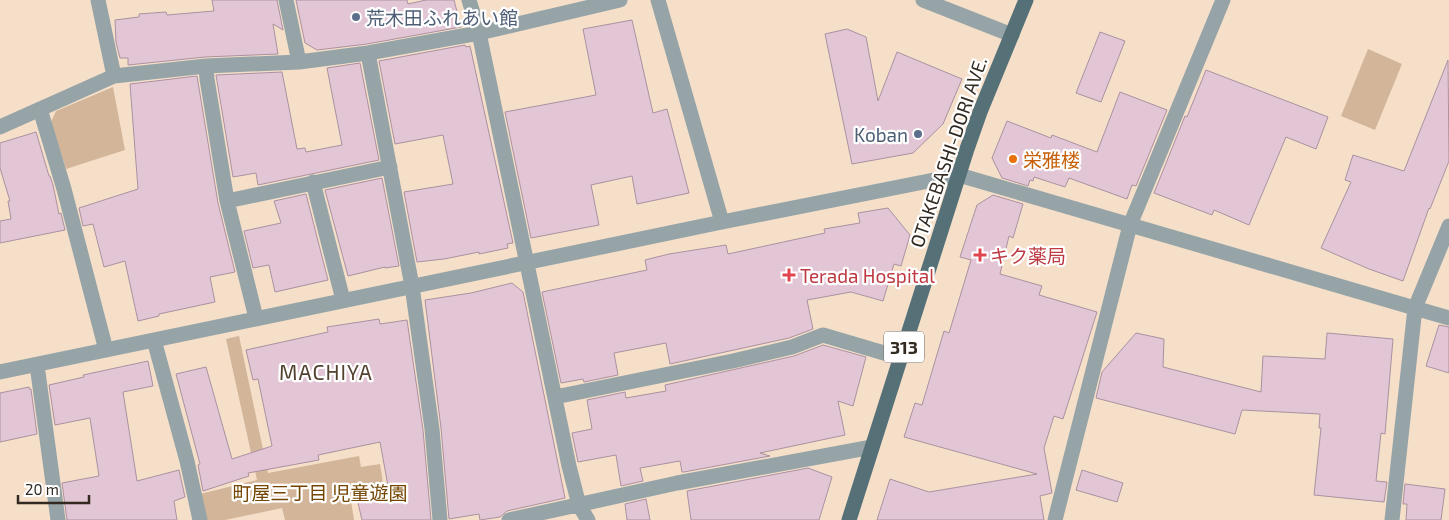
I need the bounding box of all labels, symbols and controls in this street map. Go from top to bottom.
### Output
place label: 荒木田ふれあい館 [366,6,518,29]
marker: 荒木田ふれあい館 [350,11,362,23]
street label: OTAKEBASHI-DORI AVE. [905,54,991,250]
place label: Koban [854,123,908,146]
marker: Koban [912,128,924,140]
place label: 栄雅楼 [1023,148,1080,171]
marker: 栄雅楼 [1007,153,1019,165]
place label: キク薬局 [990,244,1066,267]
marker: キク薬局 [974,249,986,261]
place label: Terada Hospital [800,264,935,287]
marker: Terada Hospital [782,268,796,282]
road number: 313 [884,332,924,362]
district label: MACHIYA [279,359,373,384]
scale bar [18,472,89,504]
text: 20 m [25,480,59,498]
park label: 町屋三丁目 児童遊園 [232,481,408,504]

